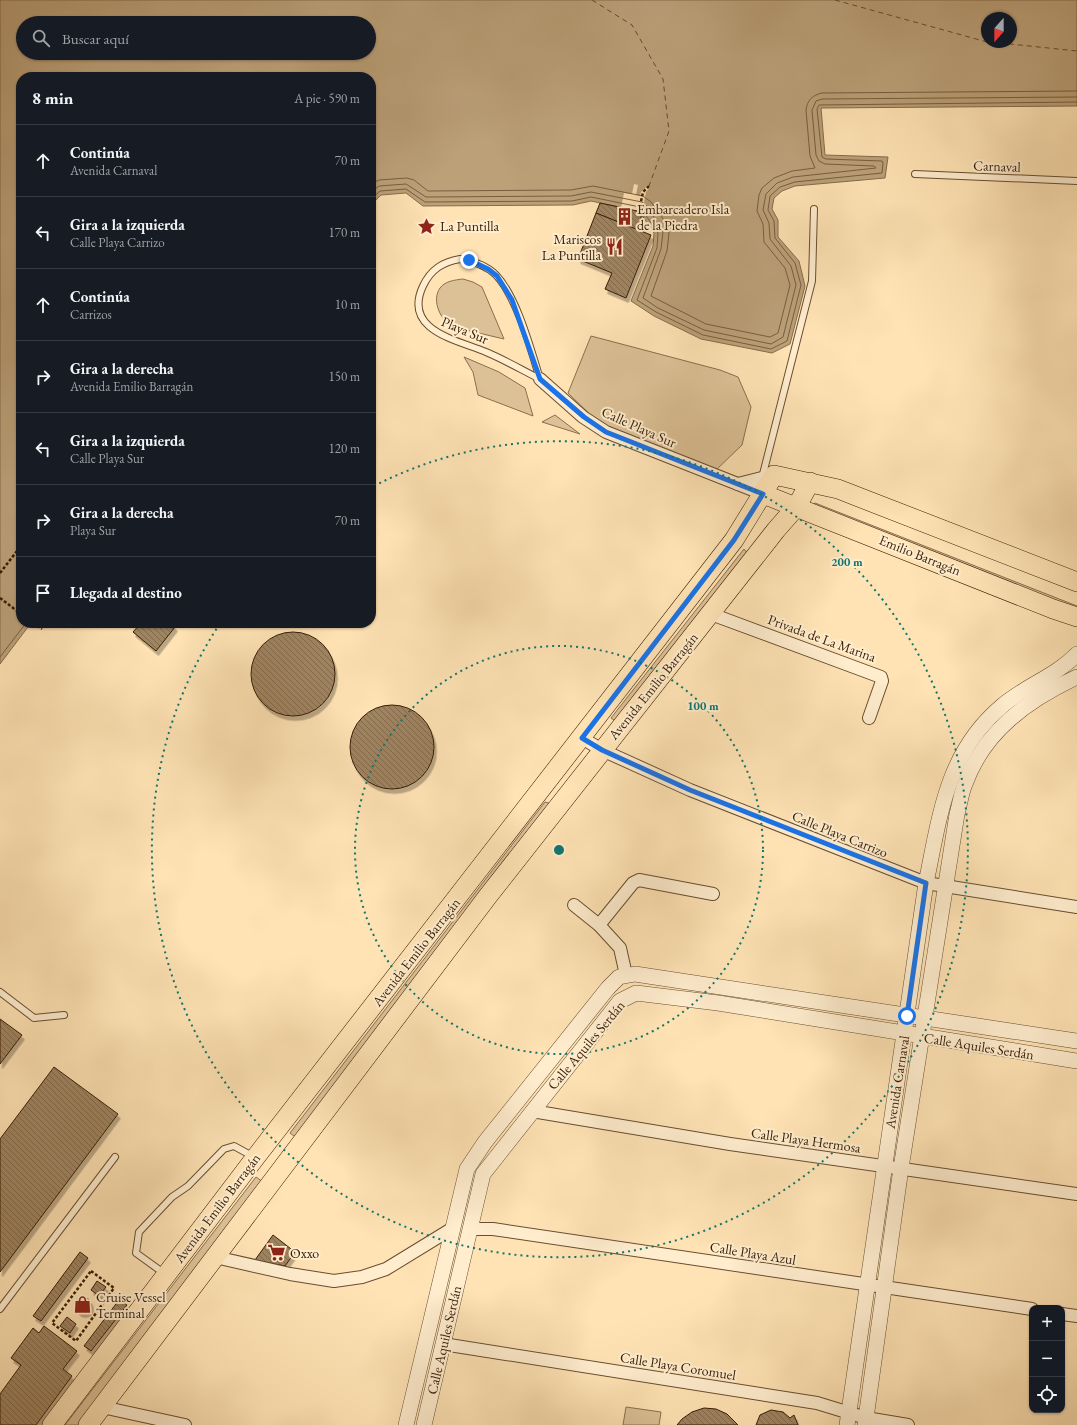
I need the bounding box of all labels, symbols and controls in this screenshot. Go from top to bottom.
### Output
north arrow [981,12,1017,48]
search box [16,16,376,60]
icon: search [30,27,52,49]
text: Buscar aquí [62,29,129,48]
text: 8 min [32,87,73,109]
text: A pie · 590 m [294,90,360,107]
text: Continúa [70,143,130,162]
icon: ahead [32,150,54,172]
text: 70 m [335,152,360,169]
street label: Carnaval [973,156,1022,176]
text: Avenida Carnaval [70,162,157,179]
place label: Embarcadero Isla de la Piedra [637,200,730,234]
building icon: Embarcadero Isla de la Piedra [614,207,634,227]
text: Gira a la izquierda [70,215,185,234]
place icon: La Puntilla [417,216,437,236]
place label: La Puntilla [440,217,500,235]
icon: left [32,222,54,244]
text: 170 m [329,224,360,241]
place label: Mariscos La Puntilla [542,230,601,264]
text: Calle Playa Carrizo [70,234,165,251]
restaurant icon: Mariscos La Puntilla [604,237,624,257]
route end [460,251,478,269]
text: Continúa [70,287,130,306]
icon: ahead [32,294,54,316]
text: 10 m [335,296,360,313]
text: Carrizos [70,306,112,323]
street label: Playa Sur [439,312,492,348]
text: Gira a la derecha [70,359,174,378]
icon: right [32,366,54,388]
text: 150 m [329,368,360,385]
text: Avenida Emilio Barragán [70,378,193,395]
street label: Calle Playa Sur [599,403,679,452]
text: Gira a la izquierda [70,431,185,450]
icon: left [32,438,54,460]
text: 120 m [329,440,360,457]
text: Calle Playa Sur [70,450,144,467]
text: Gira a la derecha [70,503,174,522]
icon: right [32,510,54,532]
text: 70 m [335,512,360,529]
text: Playa Sur [70,522,116,539]
street label: Emilio Barragán [876,530,964,580]
text: 200 m [831,554,863,570]
icon: arrive [32,582,54,604]
text: Llegada al destino [70,583,182,602]
street label: Privada de La Marina [765,610,879,666]
street label: Avenida Emilio Barragán [604,628,702,744]
text: 100 m [687,698,719,714]
street label: Calle Playa Carrizo [789,807,891,861]
centre of rings [552,843,566,857]
street label: Avenida Emilio Barragán [367,894,464,1011]
street label: Calle Aquiles Serdán [543,996,629,1093]
route start [898,1007,916,1025]
street label: Calle Aquiles Serdán [923,1028,1036,1064]
street label: Avenida Carnaval [881,1034,913,1131]
street label: Calle Playa Hermosa [750,1123,862,1157]
street label: Avenida Emilio Barragán [169,1149,265,1267]
street label: Calle Playa Azul [709,1237,798,1269]
supermarket icon: Oxxo [267,1243,287,1263]
place label: Oxxo [290,1244,319,1262]
street label: Calle Aquiles Serdán [423,1283,465,1396]
place label: Cruise Vessel Terminal [96,1288,166,1322]
shop icon: Cruise Vessel Terminal [73,1295,93,1315]
map controls [1029,1305,1065,1413]
button: + [1029,1305,1065,1341]
button: − [1029,1341,1065,1377]
street label: Calle Playa Coromuel [619,1348,738,1384]
button: locate [1029,1377,1065,1413]

